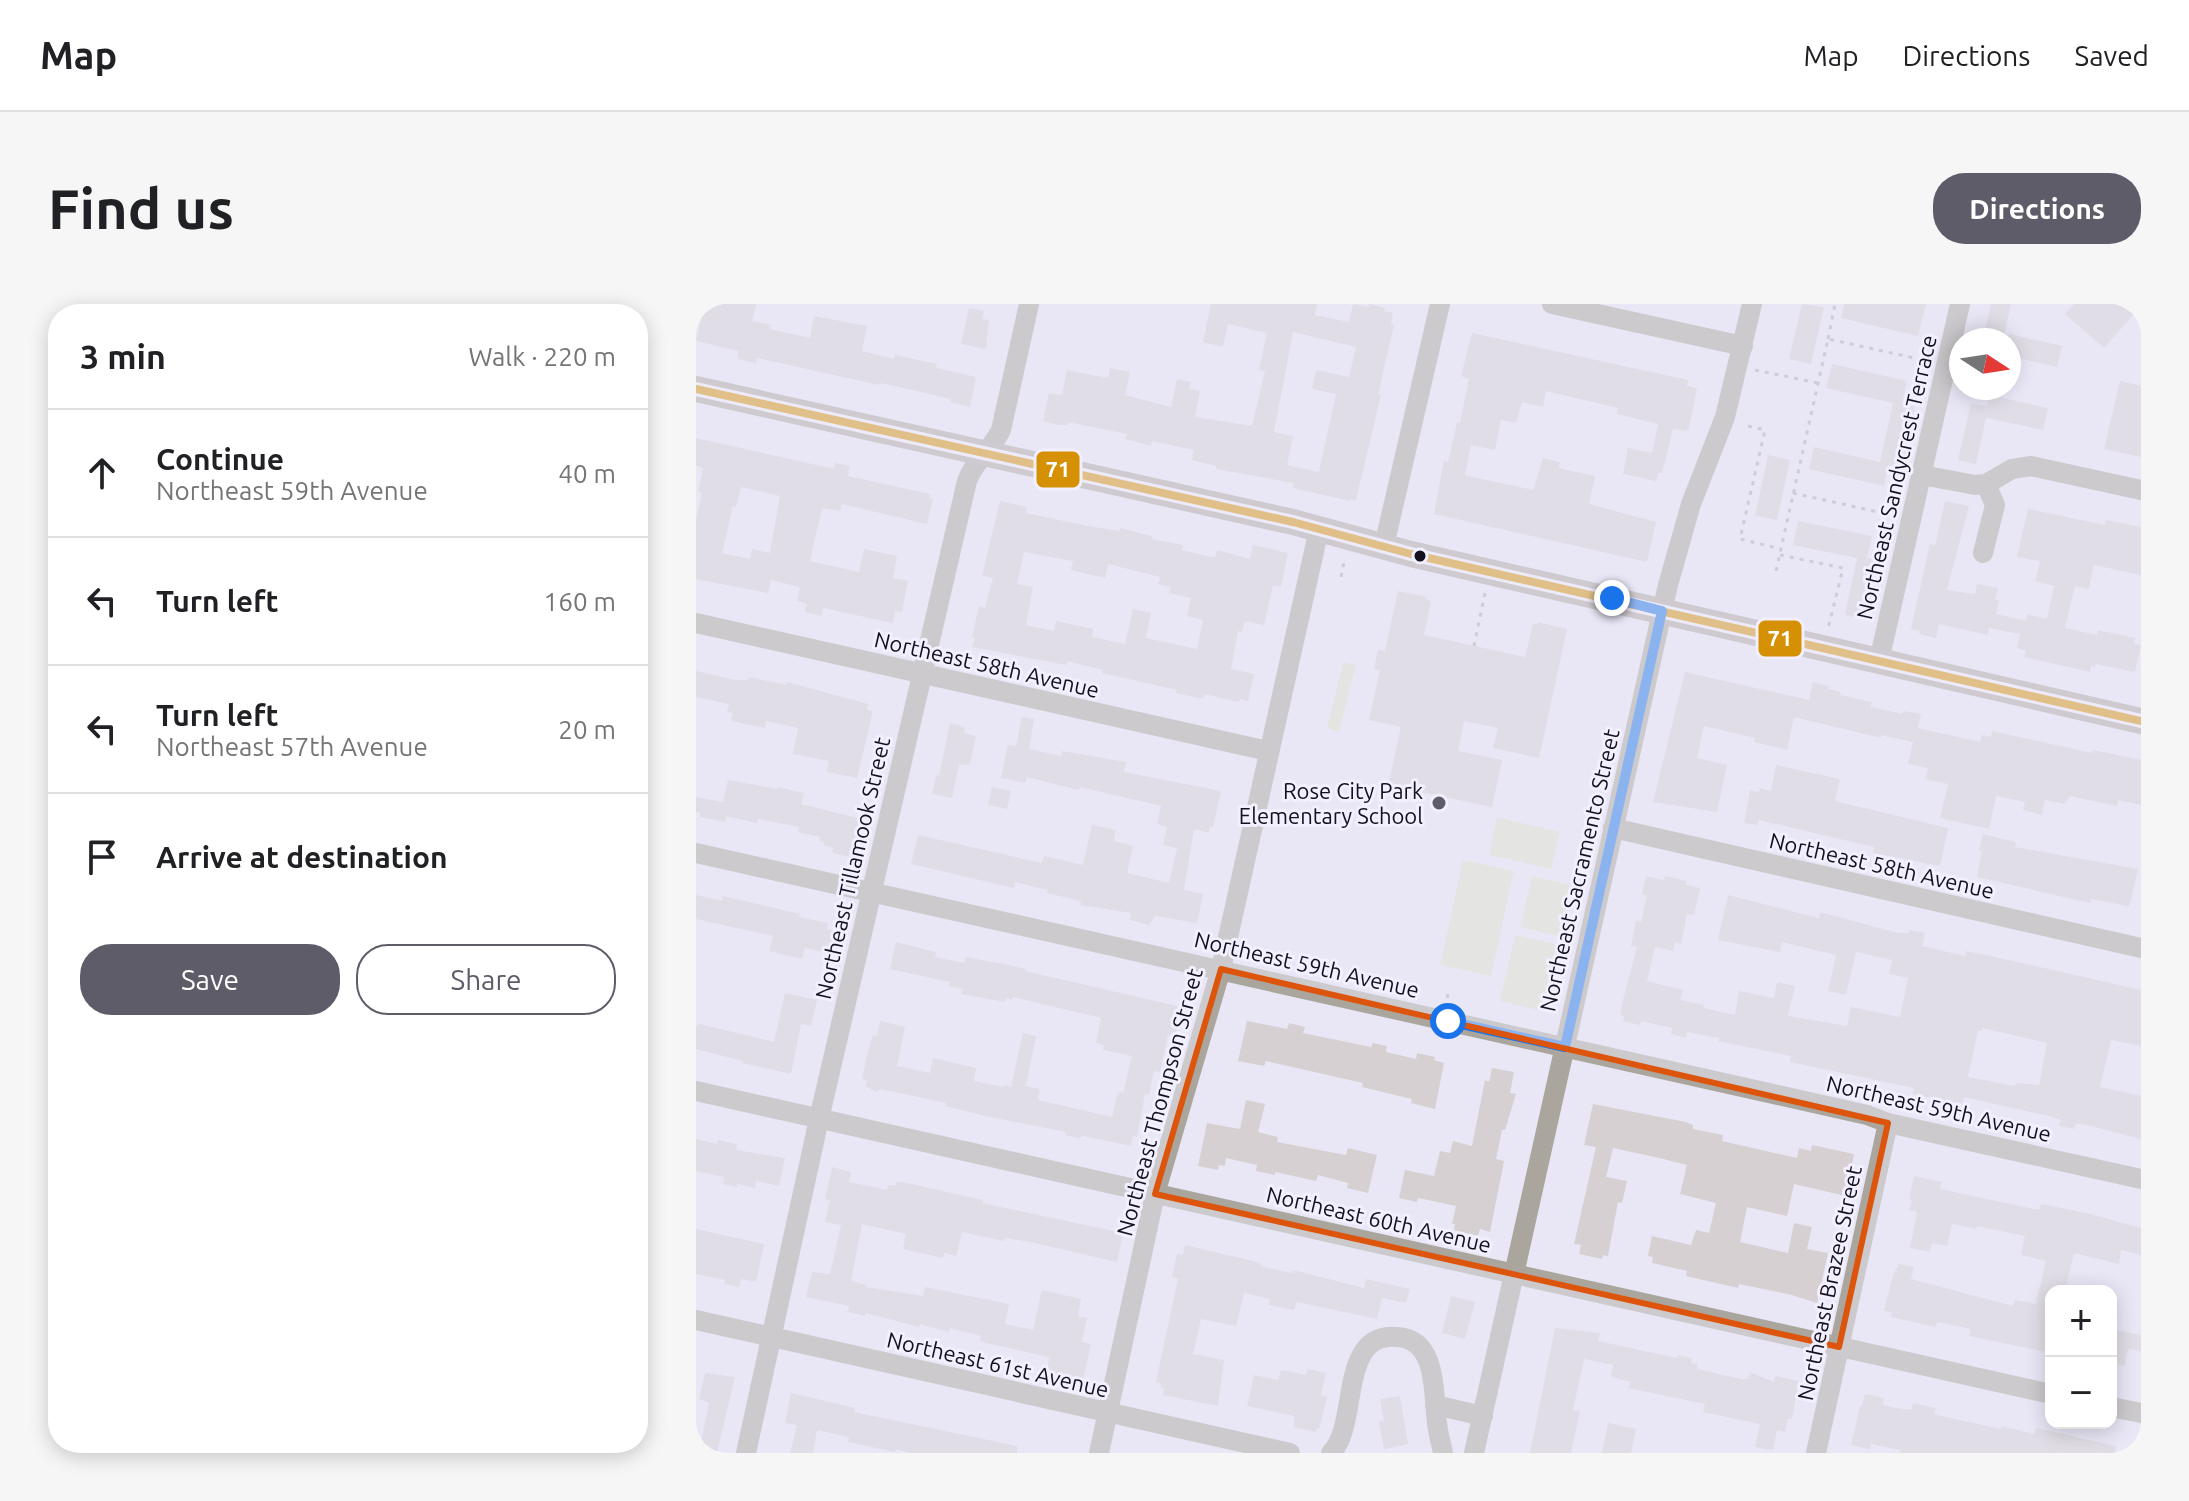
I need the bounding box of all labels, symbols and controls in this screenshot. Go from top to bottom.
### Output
text: Map [40,34,117,76]
text: Map [1803,40,1859,71]
text: Directions [1903,40,2030,71]
text: Saved [2074,40,2149,71]
button: Directions [1933,173,2141,244]
text: Find us [48,177,234,240]
north arrow [1949,328,2021,400]
street label: Northeast Sandycrest Terrace [1851,332,1941,622]
text: 3 min [80,337,166,375]
text: Walk · 220 m [468,342,616,371]
text: Continue [156,442,284,476]
line badge: 71 [1035,450,1081,489]
icon: ahead [80,451,124,495]
text: 71 [1046,456,1070,481]
text: 40 m [558,459,616,488]
text: Northeast 59th Avenue [156,476,428,505]
unlabelled marker [1412,548,1428,564]
icon: left [80,579,124,623]
route end [1594,580,1630,616]
text: Turn left [156,584,278,618]
text: 160 m [544,587,616,616]
line badge: 71 [1757,619,1803,658]
text: 71 [1768,625,1792,650]
street label: Northeast 58th Avenue [872,626,1102,702]
text: Turn left [156,698,278,732]
icon: left [80,707,124,751]
text: 20 m [558,715,616,744]
street label: Northeast Sacramento Street [1534,726,1624,1014]
text: Northeast 57th Avenue [156,732,428,761]
street label: Northeast Tillamook Street [810,734,894,1001]
place label: Rose City Park Elementary School [1239,778,1423,828]
marker: Rose City Park Elementary School [1430,794,1448,812]
street label: Northeast 58th Avenue [1767,827,1997,903]
icon: arrive [80,835,124,879]
text: Arrive at destination [156,840,448,874]
street label: Northeast 59th Avenue [1192,926,1422,1002]
button: Save [80,944,340,1015]
button: Share [356,944,616,1015]
street label: Northeast Thompson Street [1111,965,1207,1238]
route start [1430,1003,1466,1039]
street label: Northeast 59th Avenue [1824,1070,2054,1146]
street label: Northeast Brazee Street [1792,1163,1866,1403]
street label: Northeast 60th Avenue [1264,1181,1494,1257]
map controls [2045,1285,2117,1429]
button: + [2045,1285,2117,1357]
street label: Northeast 61st Avenue [885,1326,1111,1402]
button: − [2045,1357,2117,1429]

